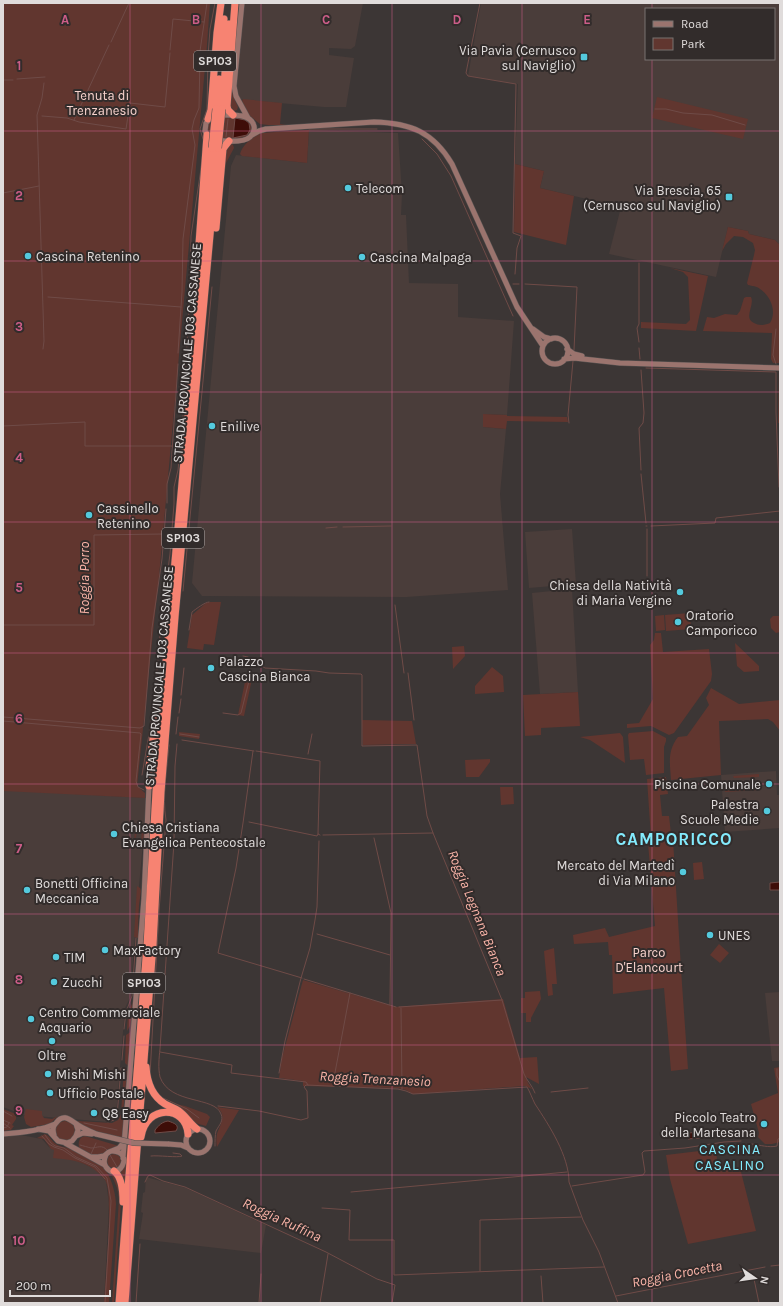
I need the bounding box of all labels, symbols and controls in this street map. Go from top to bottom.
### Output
legend [645,8,775,60]
text: A [61,12,69,27]
text: B [192,12,200,27]
text: C [322,12,330,27]
text: D [453,12,462,27]
text: E [583,12,591,27]
text: Road [681,17,709,31]
text: Park [681,37,706,51]
place label: Via Pavia (Cernusco sul Naviglio) [459,43,576,73]
road number: SP103 [194,51,236,71]
marker: Via Pavia (Cernusco sul Naviglio) [579,52,589,62]
text: 1 [17,58,21,73]
park label: Tenuta di Trenzanesio [67,88,137,118]
place label: Telecom [356,181,405,196]
marker: Telecom [343,183,353,193]
place label: Via Brescia, 65 (Cernusco sul Naviglio) [583,183,721,213]
text: 2 [15,188,23,203]
marker: Via Brescia, 65 (Cernusco sul Naviglio) [724,192,734,202]
street label: STRADA PROVINCIALE 103 CASSANESE [170,242,204,464]
place label: Cascina Retenino [36,249,140,264]
place label: Cascina Malpaga [370,250,472,265]
marker: Cascina Retenino [23,251,33,261]
marker: Cascina Malpaga [357,252,367,262]
text: 3 [15,319,23,334]
place label: Enilive [220,419,260,434]
marker: Enilive [207,421,217,431]
text: 4 [15,450,23,465]
place label: Cassinello Retenino [97,501,159,531]
marker: Cassinello Retenino [84,510,94,520]
road number: SP103 [162,528,204,548]
water label: Roggia Porro [76,541,93,614]
street label: STRADA PROVINCIALE 103 CASSANESE [142,565,176,787]
place label: Chiesa della Natività di Maria Vergine [549,578,672,608]
text: 5 [15,580,23,595]
marker: Chiesa della Natività di Maria Vergine [675,587,685,597]
place label: Oratorio Camporicco [686,608,757,638]
marker: Oratorio Camporicco [673,617,683,627]
place label: Palazzo Cascina Bianca [219,654,310,684]
marker: Palazzo Cascina Bianca [206,663,216,673]
text: 6 [15,711,23,726]
place label: Piscina Comunale [654,777,761,792]
marker: Piscina Comunale [764,779,774,789]
place label: Palestra Scuole Medie [680,797,759,827]
marker: Palestra Scuole Medie [762,806,772,816]
place label: Chiesa Cristiana Evangelica Pentecostale [122,820,266,850]
marker: Chiesa Cristiana Evangelica Pentecostale [109,829,119,839]
district label: CAMPORICCO [616,829,733,849]
text: 7 [16,841,23,856]
water label: Roggia Legnana Bianca [444,848,510,978]
place label: Mercato del Martedì di Via Milano [557,858,675,888]
marker: Mercato del Martedì di Via Milano [678,867,688,877]
place label: Bonetti Officina Meccanica [35,876,128,906]
marker: Bonetti Officina Meccanica [22,885,32,895]
place label: UNES [718,928,751,943]
marker: UNES [705,930,715,940]
place label: MaxFactory [113,943,181,958]
marker: MaxFactory [100,945,110,955]
park label: Parco D'Elancourt [615,945,683,975]
place label: TIM [64,950,85,965]
marker: TIM [51,952,61,962]
text: 8 [15,972,23,987]
road number: SP103 [123,973,165,993]
place label: Zucchi [62,975,103,990]
marker: Zucchi [49,977,59,987]
place label: Centro Commerciale Acquario [39,1005,160,1036]
marker: Centro Commerciale Acquario [26,1014,36,1024]
marker: Oltre [47,1036,57,1046]
place label: Oltre [38,1048,66,1063]
place label: Mishi Mishi [56,1067,126,1082]
water label: Roggia Trenzanesio [319,1068,431,1090]
marker: Mishi Mishi [43,1069,53,1079]
place label: Ufficio Postale [58,1086,144,1101]
marker: Ufficio Postale [45,1088,55,1098]
text: 9 [15,1103,23,1118]
place label: Q8 Easy [102,1106,149,1121]
marker: Q8 Easy [89,1108,99,1118]
place label: Piccolo Teatro della Martesana [661,1110,756,1140]
marker: Piccolo Teatro della Martesana [759,1119,769,1129]
district label: CASCINA CASALINO [695,1141,765,1174]
water label: Roggia Ruffina [240,1194,324,1246]
text: 10 [13,1233,25,1248]
water label: Roggia Crocetta [630,1257,724,1291]
north arrow [735,1258,775,1298]
scale bar [10,1272,110,1298]
text: N [757,1275,771,1285]
text: 200 m [16,1279,51,1293]

